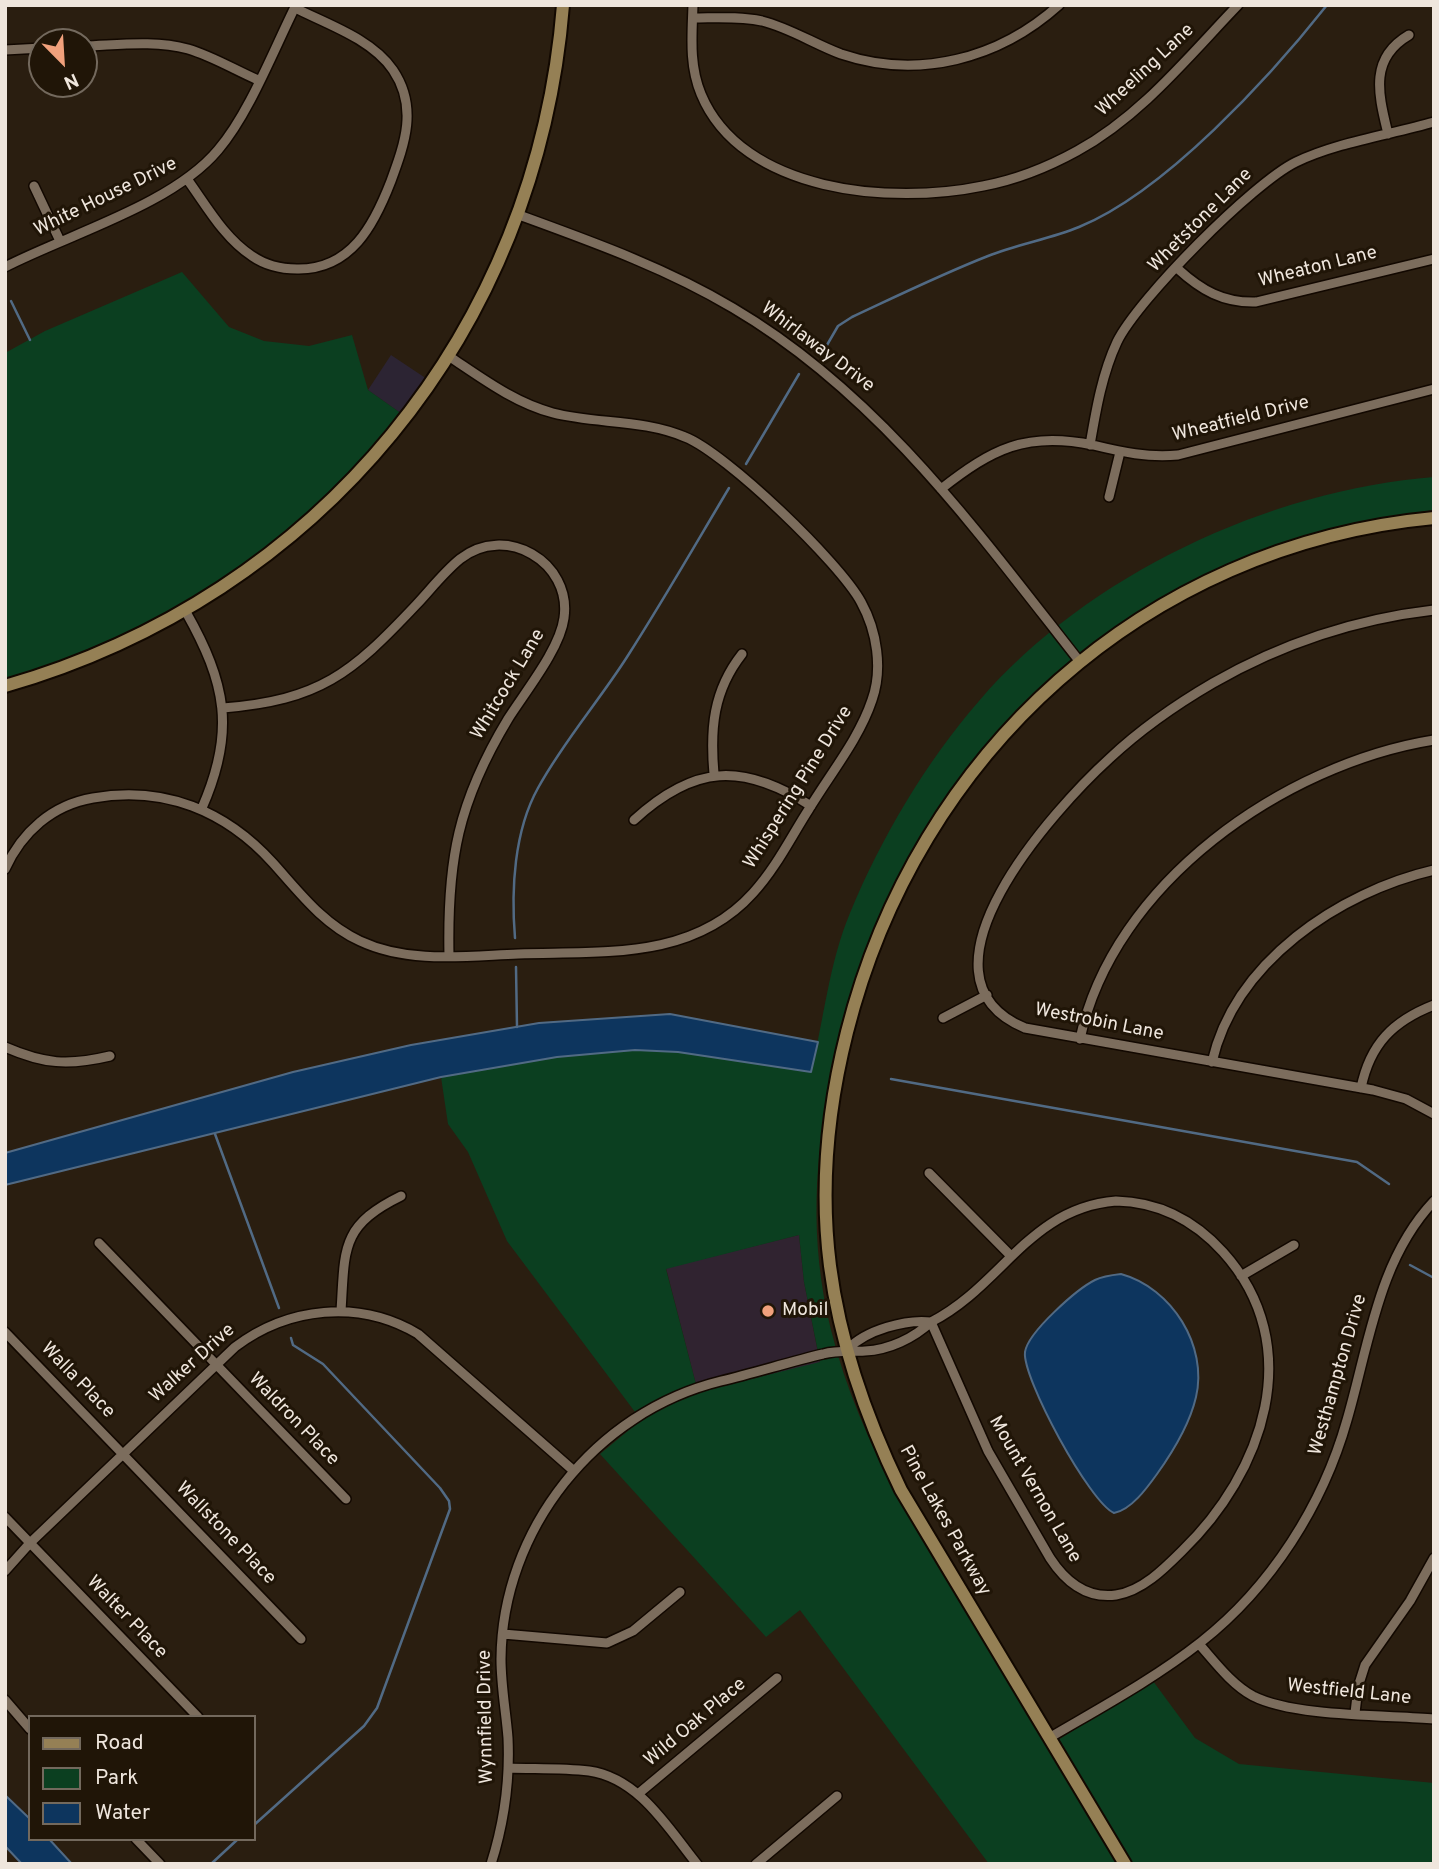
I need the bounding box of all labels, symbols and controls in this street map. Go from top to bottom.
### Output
street label: Wheeling Lane [1092,20,1200,122]
north arrow [28,28,98,98]
text: N [60,67,82,94]
street label: White House Drive [31,154,181,242]
street label: Whetstone Lane [1144,164,1258,278]
street label: Wheaton Lane [1256,242,1380,294]
street label: Whirlaway Drive [756,298,878,398]
street label: Wheatfield Drive [1170,392,1312,448]
street label: Whitcock Lane [467,625,551,745]
street label: Whispering Pine Drive [740,702,858,874]
street label: Westrobin Lane [1033,999,1165,1047]
street label: Westhampton Drive [1305,1292,1373,1458]
place label: Mobil [782,1300,828,1322]
marker: Mobil [760,1303,776,1319]
street label: Walker Drive [146,1320,240,1408]
street label: Walla Place [35,1338,119,1424]
street label: Waldron Place [243,1369,343,1471]
street label: Mount Vernon Lane [983,1413,1085,1567]
street label: Pine Lakes Parkway [893,1442,995,1600]
street label: Wallstone Place [170,1478,280,1590]
street label: Walter Place [81,1572,171,1664]
street label: Wynnfield Drive [474,1650,500,1784]
street label: Wild Oak Place [640,1674,752,1772]
street label: Westfield Lane [1286,1675,1412,1711]
legend [28,1715,256,1841]
text: Road [95,1730,144,1757]
text: Park [95,1765,138,1792]
text: Water [95,1800,150,1827]

